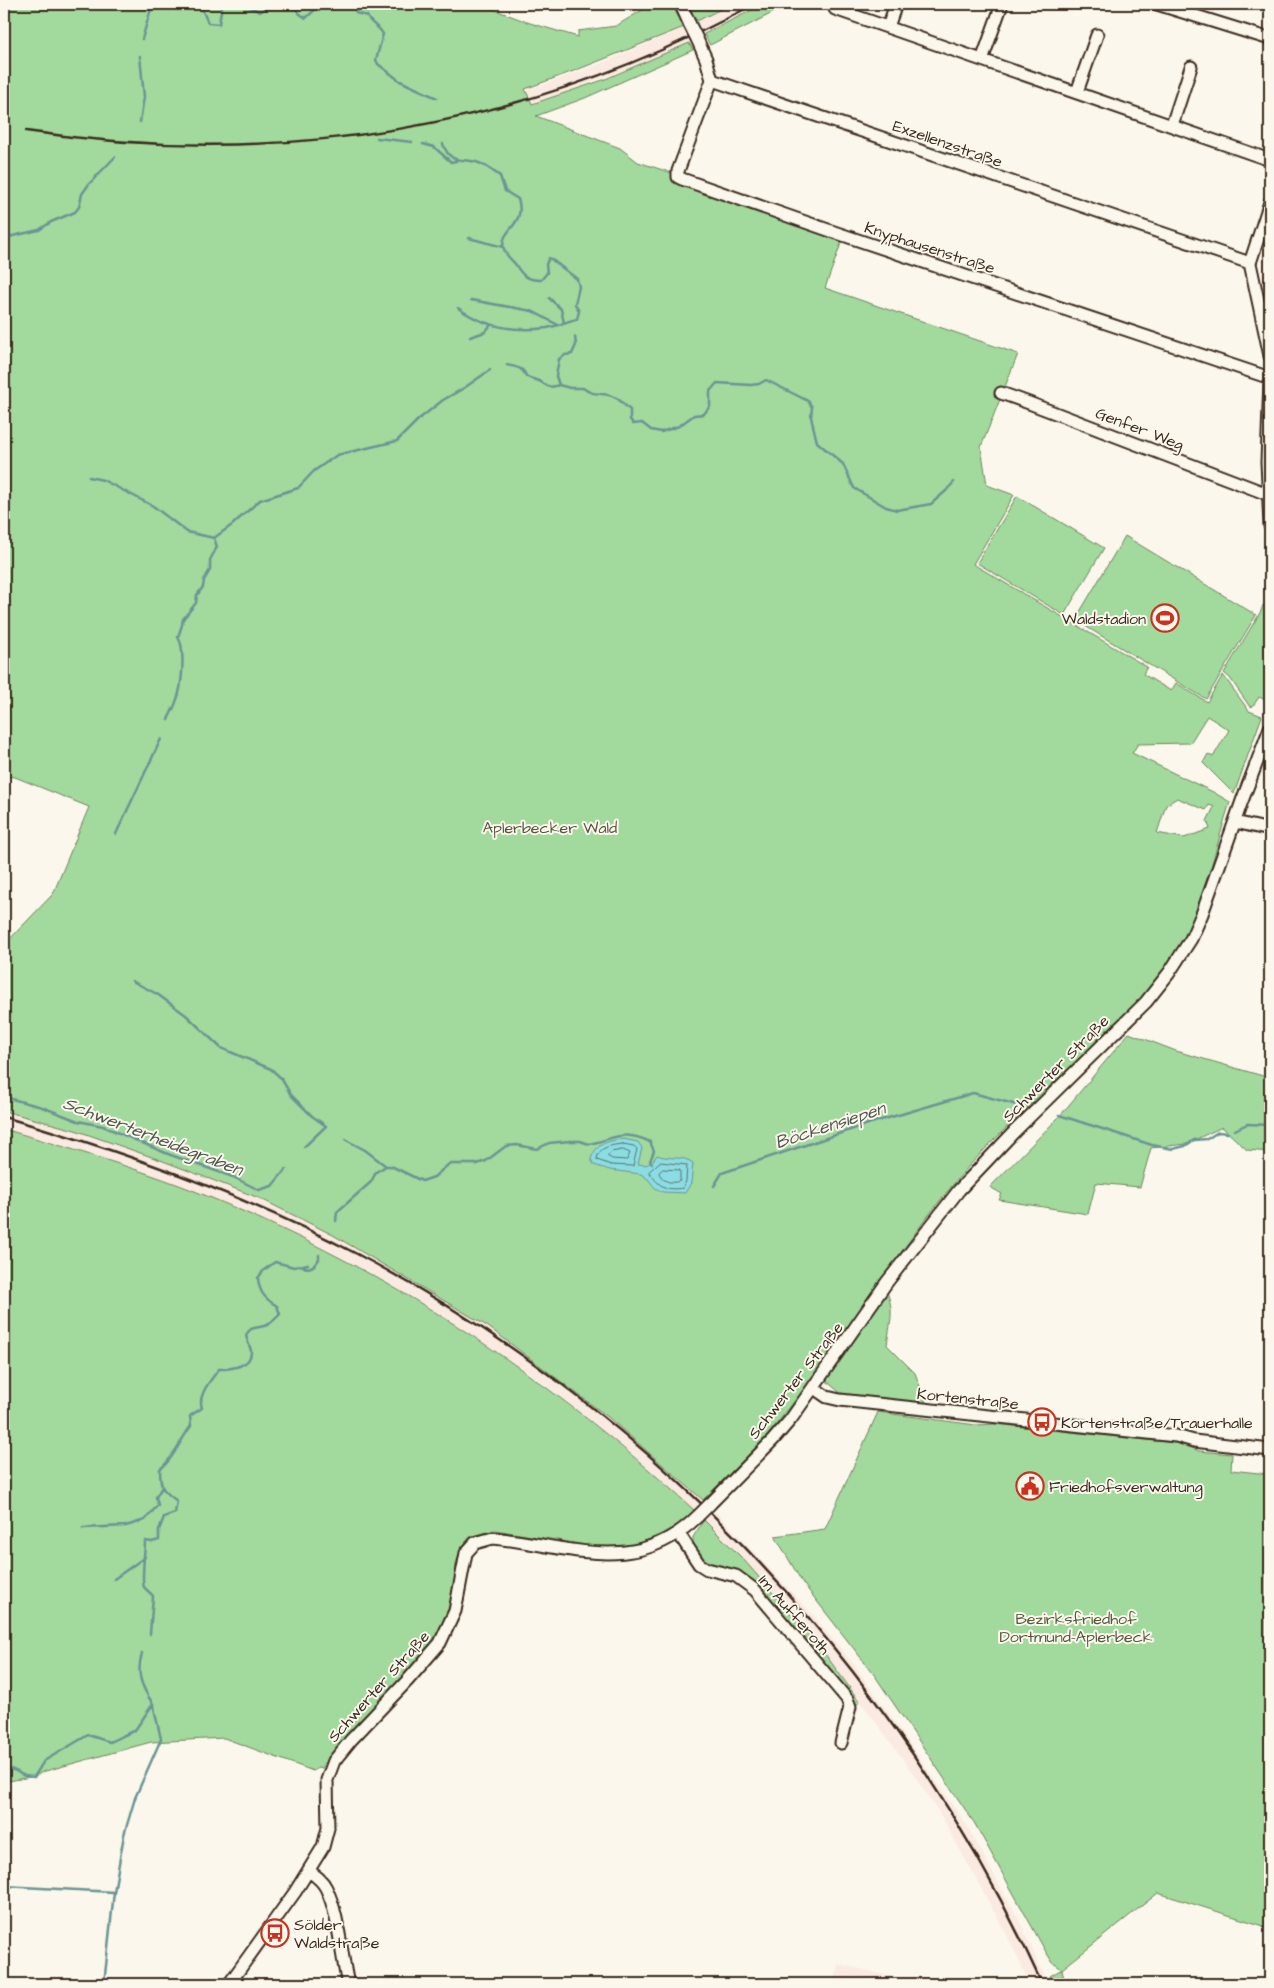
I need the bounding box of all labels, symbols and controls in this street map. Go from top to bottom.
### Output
street label: Exzellenzstraße [890,115,1006,173]
street label: Knyphausenstraße [861,217,998,280]
street label: Genfer Weg [1092,402,1187,457]
sports icon: Waldstadion [1150,603,1180,633]
place label: Waldstadion [1062,608,1146,630]
park label: Aplerbecker Wald [483,817,617,839]
street label: Schwerter Straße [997,1010,1114,1127]
water label: Schwerterheidegraben [59,1091,248,1184]
water label: Böckensiepen [772,1095,890,1155]
street label: Schwerter Straße [743,1317,849,1444]
street label: Kortenstraße [916,1383,1020,1415]
bus stop icon: Kortenstraße/Trauerhalle [1027,1407,1057,1437]
place label: Kortenstraße/Trauerhalle [1061,1412,1253,1434]
public building icon: Friedhofsverwaltung [1015,1471,1045,1501]
place label: Friedhofsverwaltung [1049,1476,1203,1499]
street label: Im Aufferoth [753,1570,835,1659]
park label: Bezirksfriedhof Dortmund-Aplerbeck [999,1608,1153,1648]
street label: Schwerter Straße [323,1626,435,1747]
place label: Sölder Waldstraße [294,1914,380,1954]
bus stop icon: Sölder Waldstraße [260,1918,290,1948]

